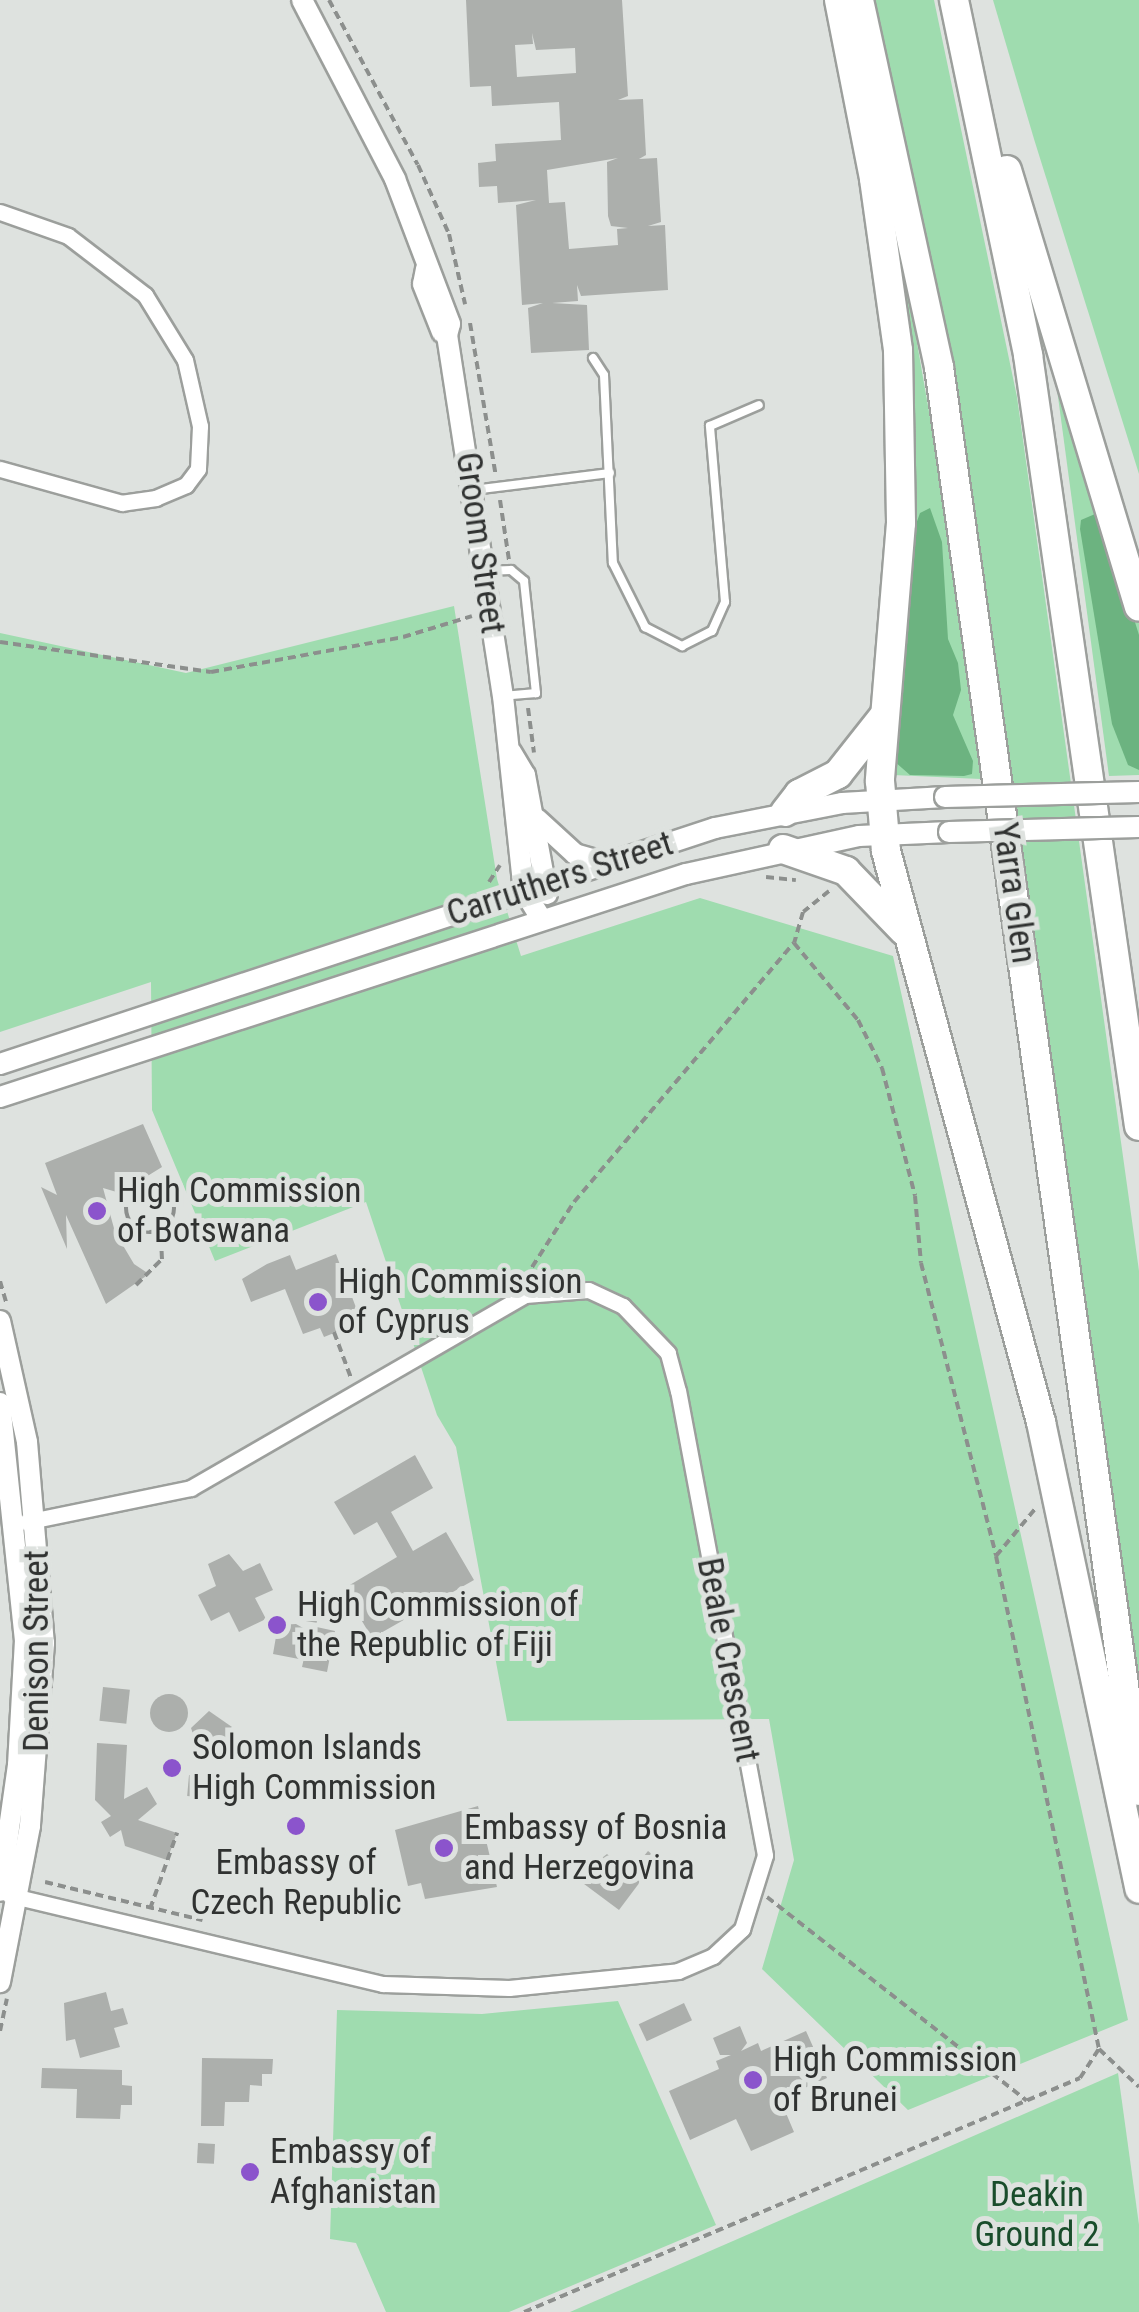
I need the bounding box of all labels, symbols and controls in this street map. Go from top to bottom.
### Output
street label: Groom Street [447,450,513,636]
street label: Yarra Glen [983,820,1045,966]
street label: Carruthers Street [442,823,678,935]
place label: High Commission of Botswana [117,1170,362,1252]
marker: High Commission of Botswana [86,1200,108,1222]
place label: High Commission of Cyprus [338,1261,583,1343]
marker: High Commission of Cyprus [307,1291,329,1313]
street label: Denison Street [16,1550,58,1752]
street label: Beale Crescent [688,1554,768,1766]
place label: High Commission of the Republic of Fiji [297,1584,578,1666]
marker: High Commission of the Republic of Fiji [266,1614,288,1636]
place label: Solomon Islands High Commission [192,1727,437,1809]
marker: Solomon Islands High Commission [161,1757,183,1779]
place label: Embassy of Bosnia and Herzegovina [464,1807,727,1889]
marker: Embassy of Czech Republic [285,1815,307,1837]
marker: Embassy of Bosnia and Herzegovina [433,1837,455,1859]
place label: Embassy of Czech Republic [190,1842,402,1924]
place label: High Commission of Brunei [773,2039,1018,2121]
marker: High Commission of Brunei [742,2069,764,2091]
place label: Embassy of Afghanistan [270,2131,437,2213]
marker: Embassy of Afghanistan [239,2161,261,2183]
park label: Deakin Ground 2 [974,2174,1100,2256]

